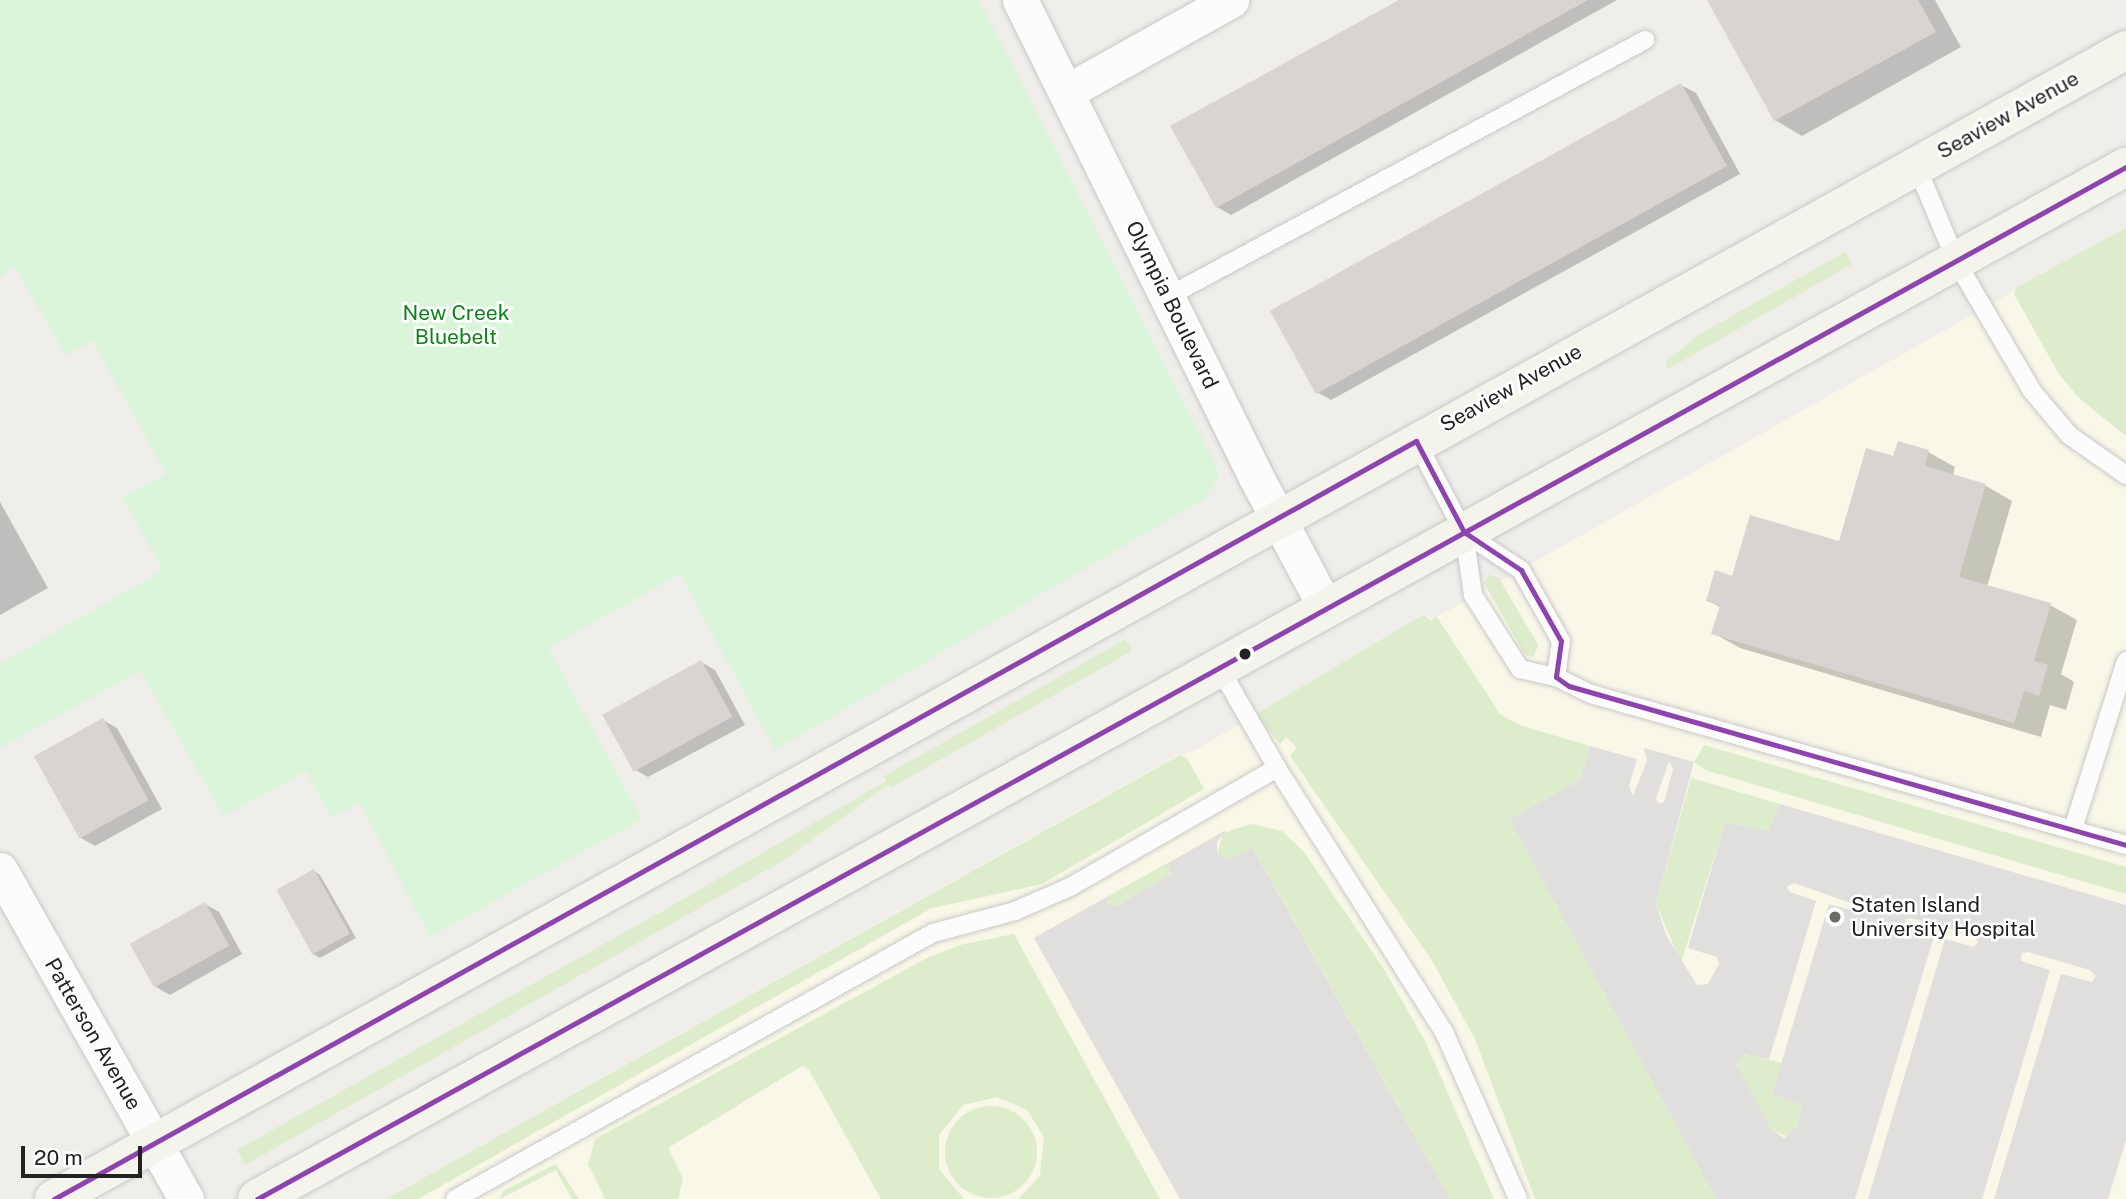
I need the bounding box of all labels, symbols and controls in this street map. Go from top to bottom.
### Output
street label: Seaview Avenue [1933,66,2083,164]
street label: Olympia Boulevard [1120,217,1224,393]
park label: New Creek Bluebelt [402,300,510,350]
street label: Seaview Avenue [1436,339,1586,437]
unlabelled marker [1238,647,1252,661]
place label: Staten Island University Hospital [1851,892,2036,942]
marker: Staten Island University Hospital [1825,907,1845,927]
street label: Patterson Avenue [39,954,147,1114]
scale bar [24,1132,145,1176]
text: 20 m [34,1145,83,1170]

